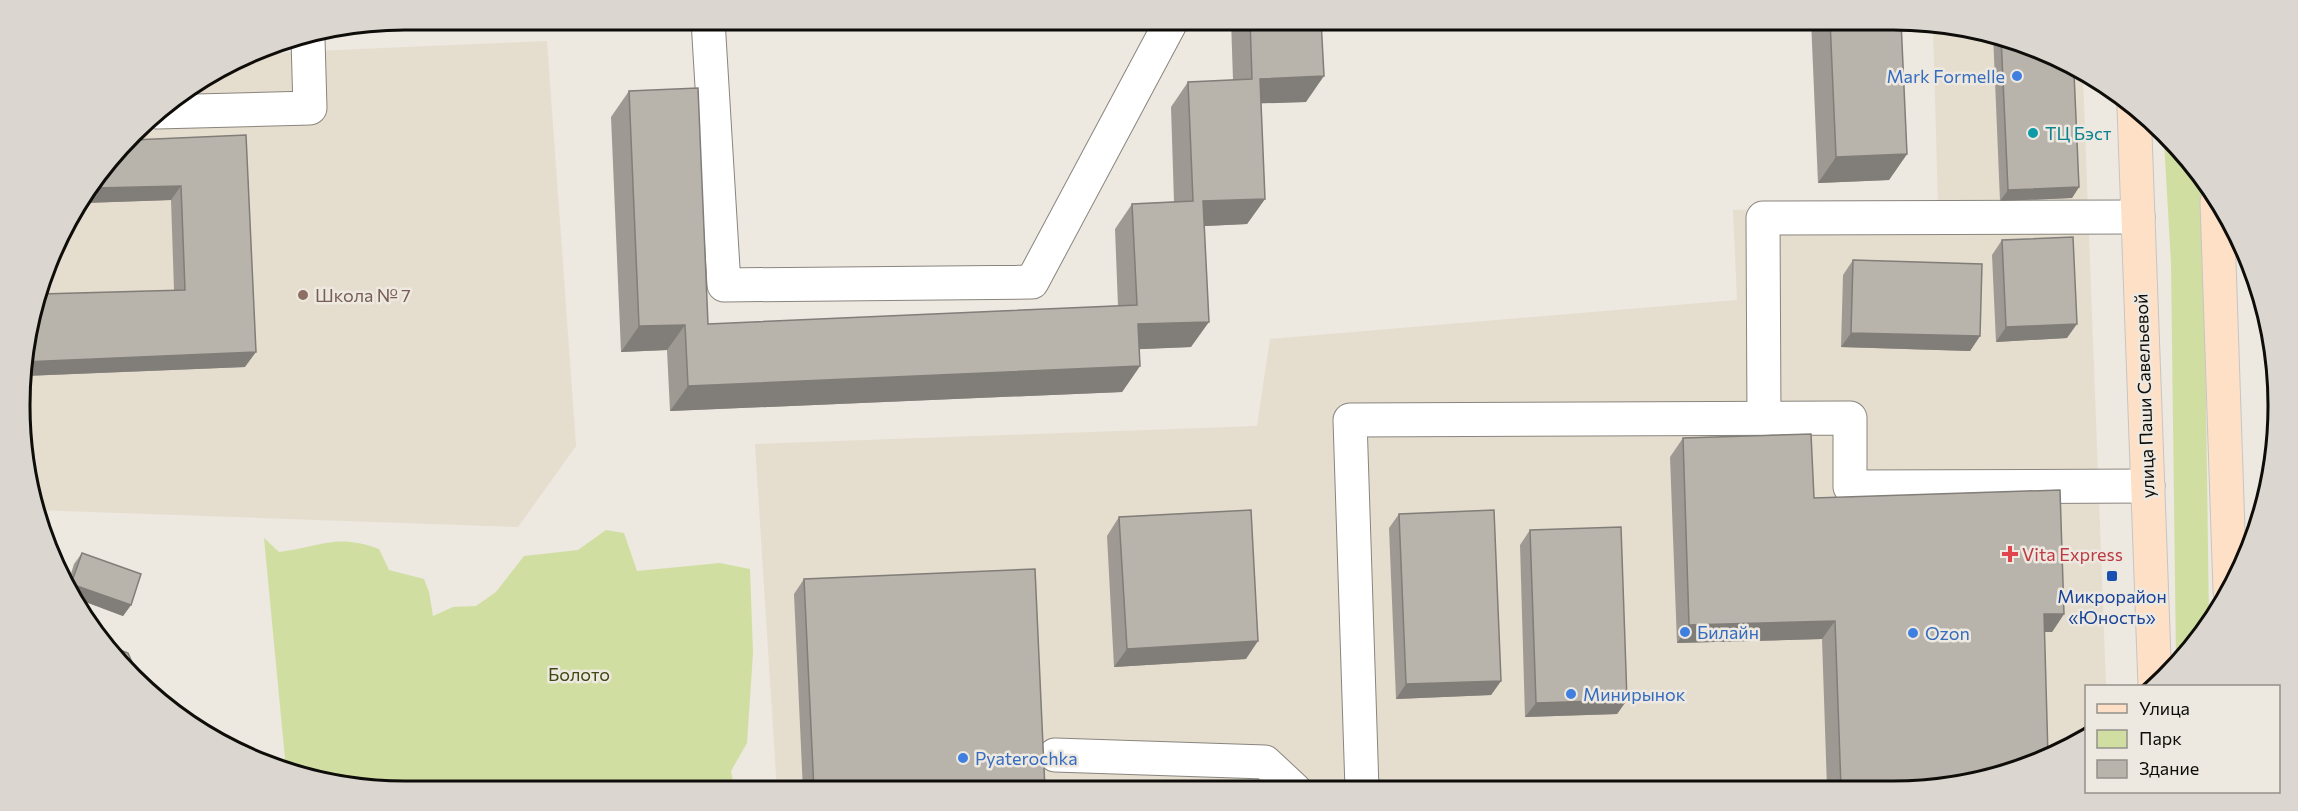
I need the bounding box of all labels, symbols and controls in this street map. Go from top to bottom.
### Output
place label: Mark Formelle [1886,65,2005,87]
marker: Mark Formelle [2010,69,2024,83]
place label: ТЦ Бэст [2045,122,2112,144]
marker: ТЦ Бэст [2026,126,2040,140]
place label: Школа № 7 [315,284,411,306]
marker: Школа № 7 [296,288,310,302]
street label: улица Паши Савельевой [2129,293,2159,499]
place label: Vita Express [2022,543,2123,565]
marker: Vita Express [2003,547,2017,561]
marker: Микрорайон «Юность» [2105,569,2119,583]
place label: Микрорайон «Юность» [2057,585,2167,628]
place label: Билайн [1697,621,1759,643]
place label: Ozon [1925,622,1970,644]
marker: Билайн [1678,625,1692,639]
marker: Ozon [1906,626,1920,640]
park label: Болото [548,663,610,685]
place label: Минирынок [1583,683,1686,705]
legend [2085,685,2280,793]
marker: Минирынок [1564,687,1578,701]
text: Улица [2139,697,2190,719]
text: Парк [2139,727,2182,749]
place label: Pyaterochka [975,747,1078,769]
marker: Pyaterochka [956,751,970,765]
text: Здание [2139,757,2199,779]

